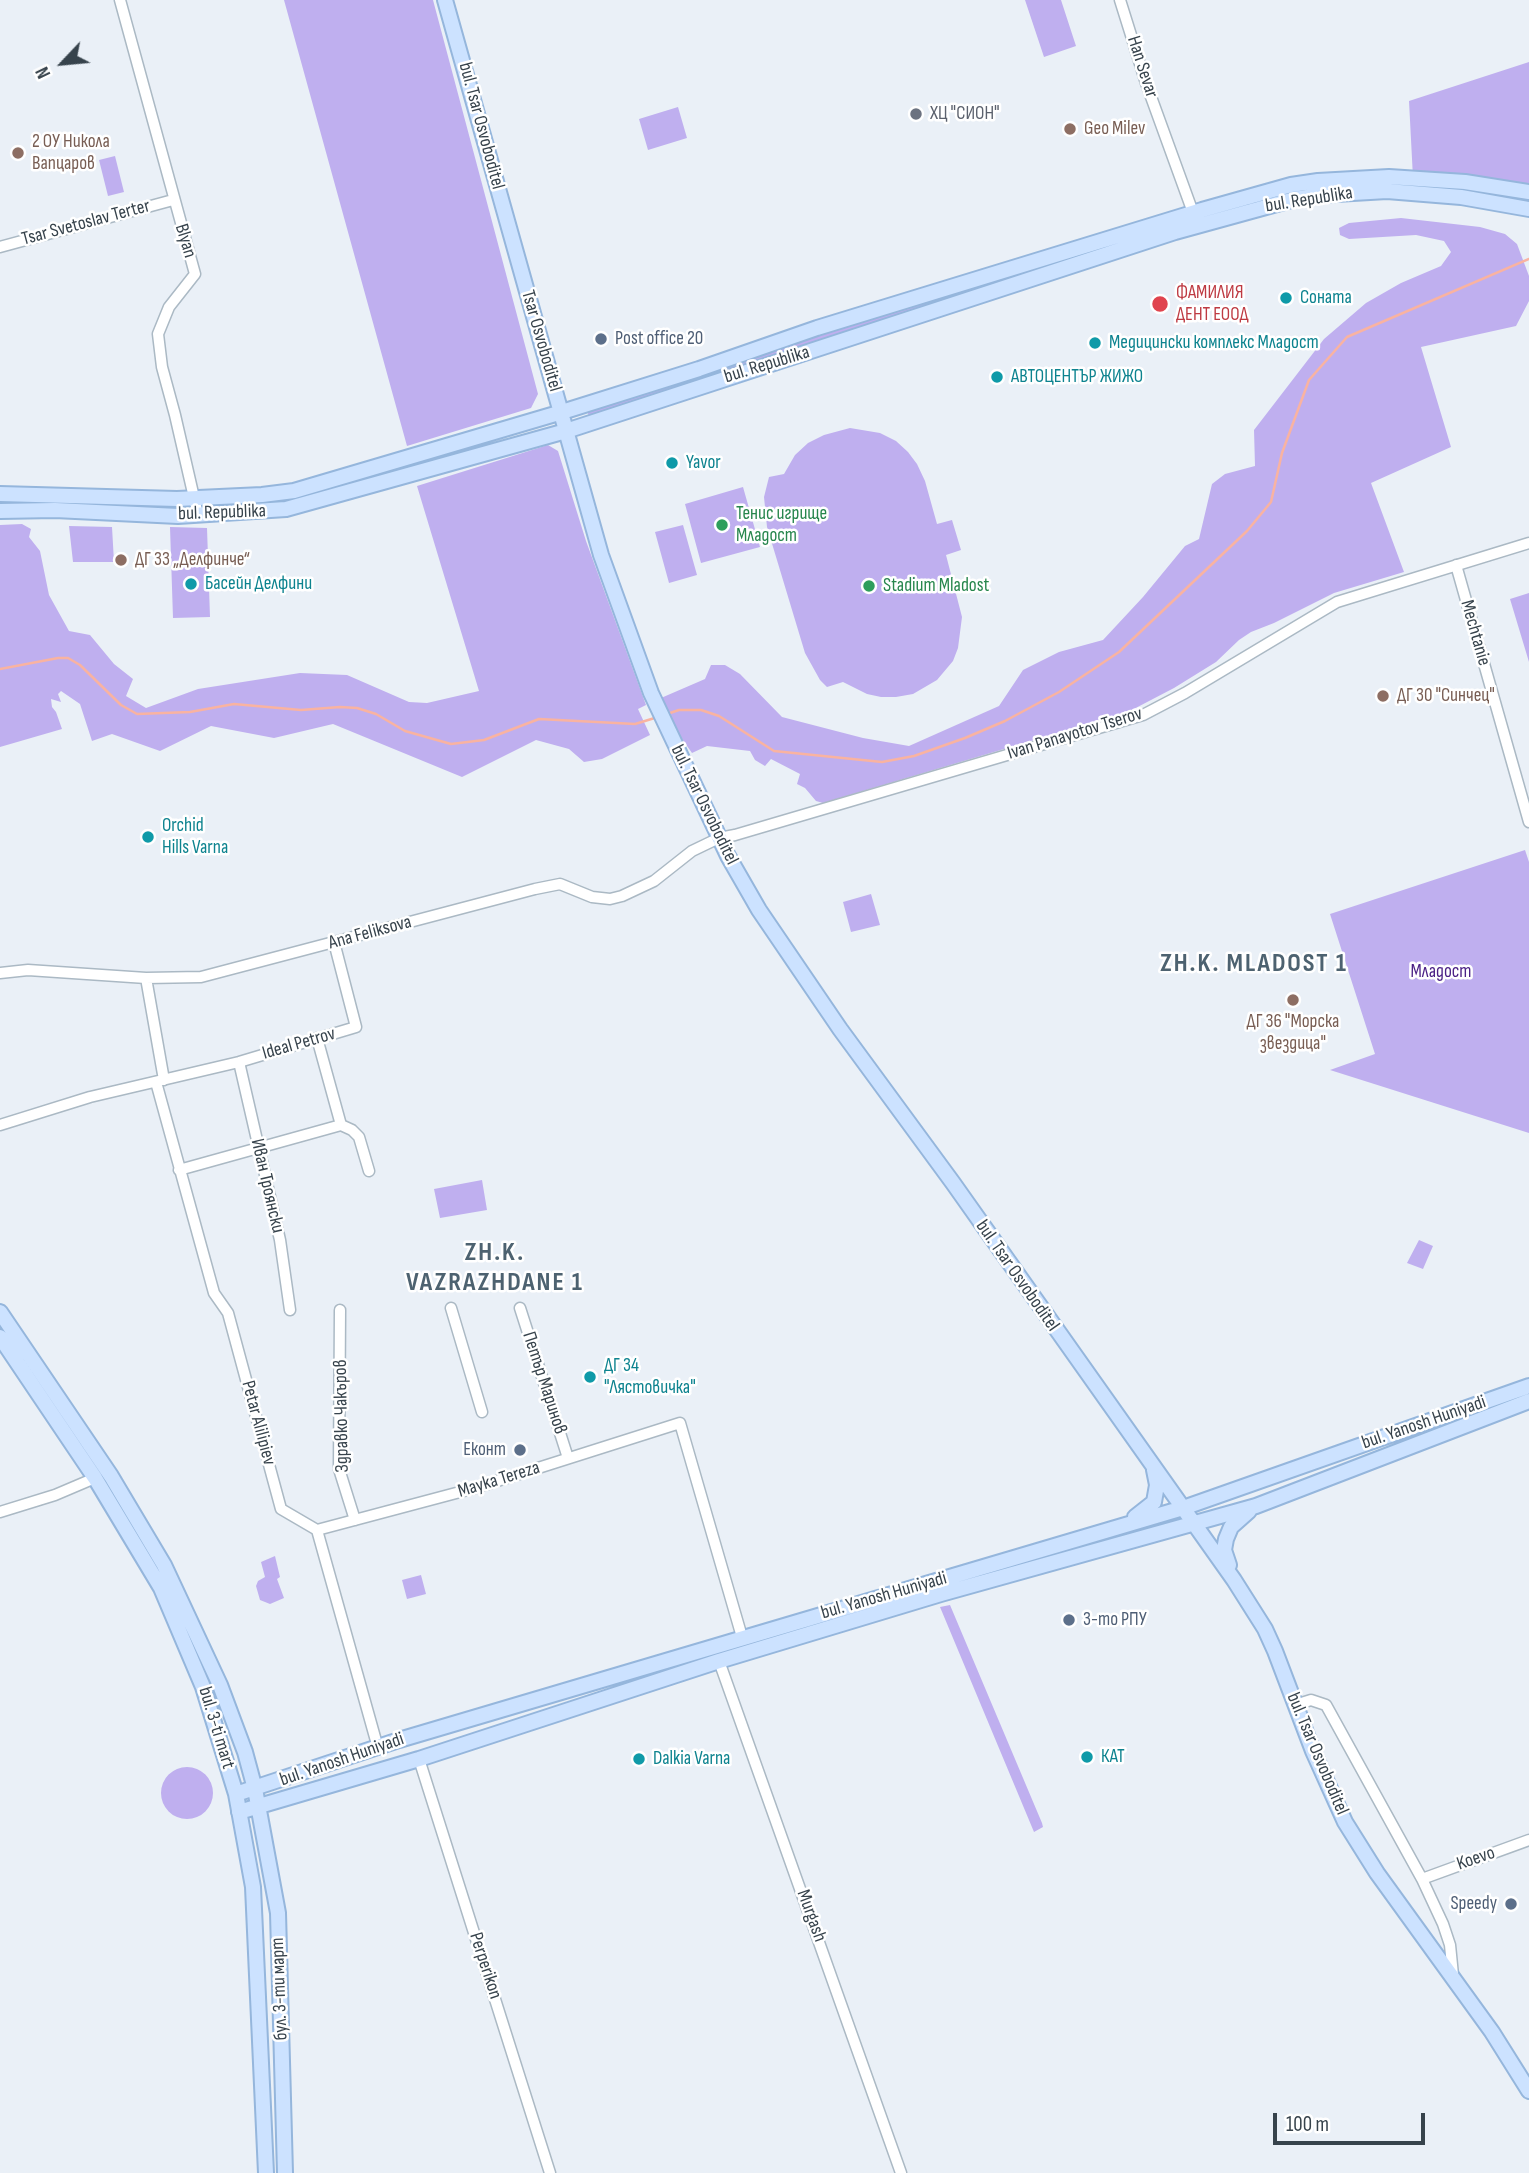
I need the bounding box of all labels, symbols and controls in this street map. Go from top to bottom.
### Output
north arrow [28,28,98,98]
street label: Han Sevar [1121,33,1163,101]
street label: bul. Tsar Osvoboditel [453,60,509,192]
text: N [31,63,56,82]
place label: ХЦ "СИОН" [930,103,1000,125]
marker: ХЦ "СИОН" [908,106,924,122]
place label: Geo Milev [1084,118,1145,140]
marker: Geo Milev [1062,121,1078,137]
place label: 2 ОУ Никола Вапцаров [32,131,110,175]
marker: 2 ОУ Никола Вапцаров [10,145,26,161]
street label: bul. Republika [1264,182,1354,218]
street label: Tsar Svetoslav Terter [19,195,153,251]
street label: Blyan [169,221,201,261]
place label: ФАМИЛИЯ ДЕНТ ЕООД [1176,282,1249,326]
place label: Соната [1300,287,1352,309]
street label: Tsar Osvoboditel [516,288,566,394]
marker: Соната [1278,290,1294,306]
marker: ФАМИЛИЯ ДЕНТ ЕООД [1150,294,1170,314]
place label: Post office 20 [615,328,703,350]
marker: Post office 20 [593,331,609,347]
place label: Медицински комплекс Младост [1109,332,1319,354]
marker: Медицински комплекс Младост [1087,335,1103,351]
street label: bul. Republika [722,341,812,389]
place label: АВТОЦЕНТЪР ЖИЖО [1011,366,1143,388]
marker: АВТОЦЕНТЪР ЖИЖО [989,369,1005,385]
place label: Yavor [686,452,721,474]
marker: Yavor [664,455,680,471]
street label: bul. Republika [178,500,266,526]
place label: Тенис игрище Младост [736,503,827,547]
marker: Тенис игрище Младост [714,517,730,533]
place label: ДГ 33 „Делфинче“ [135,549,250,571]
marker: ДГ 33 „Делфинче“ [113,552,129,568]
place label: Басейн Делфини [205,573,312,595]
place label: Stadium Mladost [883,575,989,597]
marker: Басейн Делфини [183,576,199,592]
marker: Stadium Mladost [861,578,877,594]
street label: Mechtanie [1455,598,1495,668]
place label: ДГ 30 "Синчец" [1397,685,1495,707]
marker: ДГ 30 "Синчец" [1375,688,1391,704]
street label: Ivan Panayotov Tserov [1005,703,1145,765]
street label: bul. Tsar Osvoboditel [665,741,743,869]
place label: Orchid Hills Varna [162,815,228,859]
marker: Orchid Hills Varna [140,829,156,845]
street label: Ana Feliksova [326,911,414,955]
district label: ZH.K. MLADOST 1 [1162,948,1346,980]
park label: Младост [1411,961,1471,983]
marker: ДГ 36 "Морска звездица" [1285,992,1301,1008]
place label: ДГ 36 "Морска звездица" [1247,1011,1339,1055]
street label: Ideal Petrov [260,1023,338,1065]
street label: Иван Троянски [245,1137,289,1235]
street label: bul. Tsar Osvoboditel [970,1216,1064,1336]
district label: ZH.K. VAZRAZHDANE 1 [408,1237,582,1298]
street label: Петър Маринов [517,1329,571,1437]
place label: ДГ 34 "Лястовичка" [604,1355,696,1399]
street label: Здравко Чакъров [330,1359,354,1473]
marker: ДГ 34 "Лястовичка" [582,1369,598,1385]
street label: Petar Alilipiev [236,1378,280,1468]
street label: bul. Yanosh Huniyadi [1359,1391,1489,1455]
place label: Еконт [463,1439,506,1461]
marker: Еконт [512,1442,528,1458]
street label: Mayka Tereza [455,1457,543,1503]
street label: bul. Yanosh Huniyadi [819,1567,949,1625]
place label: 3-то РПУ [1083,1609,1147,1631]
marker: 3-то РПУ [1061,1612,1077,1628]
street label: bul. 3-ti mart [193,1684,239,1772]
street label: bul. Tsar Osvoboditel [1281,1690,1353,1818]
street label: bul. Yanosh Huniyadi [277,1728,407,1792]
place label: КАТ [1101,1746,1125,1768]
place label: Dalkia Varna [653,1748,730,1770]
marker: КАТ [1079,1749,1095,1765]
marker: Dalkia Varna [631,1751,647,1767]
street label: Koevo [1454,1842,1498,1876]
street label: Murgash [791,1887,831,1945]
place label: Speedy [1450,1893,1497,1915]
marker: Speedy [1503,1896,1519,1912]
street label: Perperikon [464,1930,506,2002]
street label: бул. 3-ти март [267,1937,293,2041]
scale bar [1277,2100,1429,2144]
text: 100 m [1286,2112,1329,2137]

